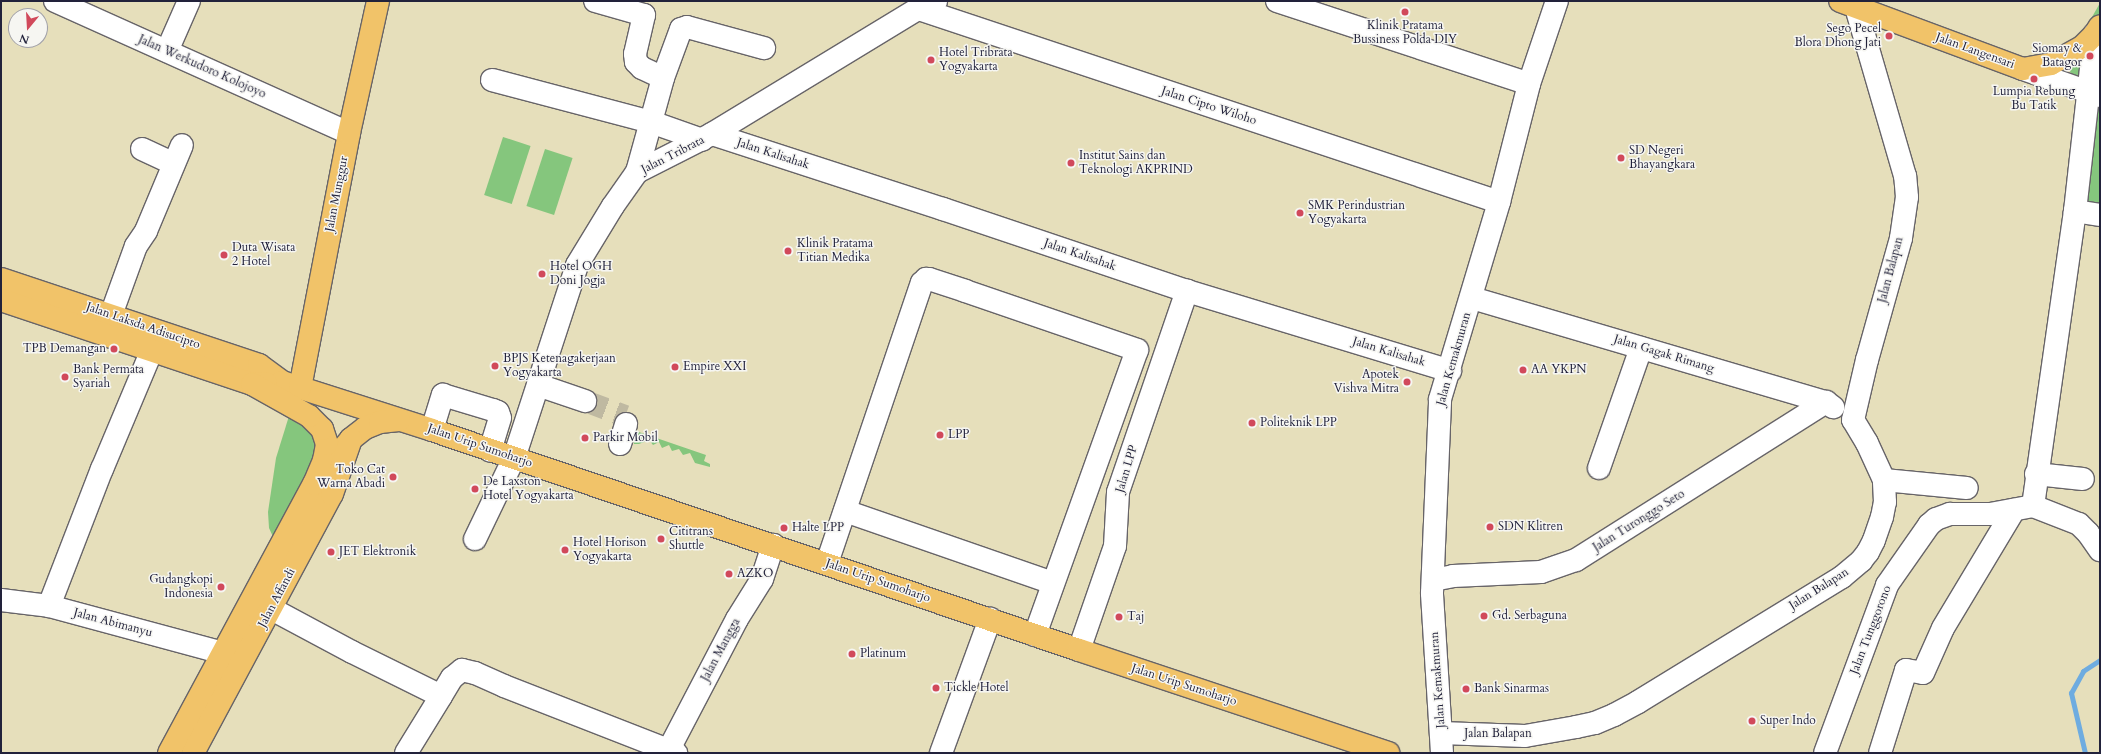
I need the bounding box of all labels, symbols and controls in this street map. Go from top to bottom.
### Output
marker: Klinik Pratama Bussiness Polda DIY [1399,6,1411,18]
north arrow [8,8,48,48]
place label: Klinik Pratama Bussiness Polda DIY [1353,19,1457,47]
place label: Sego Pecel Blora Dhong Jati [1795,22,1881,50]
text: N [18,30,31,48]
street label: Jalan Langensari [1934,30,2016,72]
marker: Sego Pecel Blora Dhong Jati [1884,31,1894,41]
street label: Jalan Werkudoro Kolojoyo [136,32,268,102]
place label: Siomay & Batagor [2032,42,2082,70]
place label: Hotel Tribrata Yogyakarta [939,46,1013,74]
marker: Siomay & Batagor [2085,51,2095,61]
marker: Hotel Tribrata Yogyakarta [926,55,936,65]
marker: Lumpia Rebung Bu Tatik [2029,74,2039,84]
street label: Jalan Cipto Wiloho [1160,84,1258,128]
place label: Lumpia Rebung Bu Tatik [1993,85,2075,113]
street label: Jalan Tribrata [639,133,707,177]
street label: Jalan Kalisahak [735,135,811,173]
place label: SD Negeri Bhayangkara [1629,144,1695,172]
place label: Institut Sains dan Teknologi AKPRIND [1079,149,1193,177]
marker: SD Negeri Bhayangkara [1616,153,1626,163]
street label: Jalan Munggur [323,155,351,233]
marker: Institut Sains dan Teknologi AKPRIND [1066,158,1076,168]
place label: SMK Perindustrian Yogyakarta [1308,199,1405,227]
marker: SMK Perindustrian Yogyakarta [1295,208,1305,218]
street label: Jalan Kalisahak [1042,236,1118,274]
street label: Jalan Balapan [1875,236,1907,304]
place label: Klinik Pratama Titian Medika [797,237,873,265]
place label: Duta Wisata 2 Hotel [232,241,295,269]
marker: Klinik Pratama Titian Medika [782,245,794,257]
marker: Duta Wisata 2 Hotel [219,250,229,260]
place label: Hotel OGH Doni Jogja [550,260,612,288]
marker: Hotel OGH Doni Jogja [537,269,547,279]
street label: Jalan Laksda Adisucipto [84,300,202,352]
street label: Jalan Kemakmuran [1434,311,1474,407]
street label: Jalan Gagak Rimang [1612,332,1716,376]
street label: Jalan Kalisahak [1351,334,1427,370]
place label: TPB Demangan [23,342,106,356]
marker: TPB Demangan [109,344,119,354]
place label: BPJS Ketenagakerjaan Yogyakarta [503,352,616,380]
place label: Empire XXI [683,360,746,374]
marker: BPJS Ketenagakerjaan Yogyakarta [490,361,500,371]
marker: Empire XXI [670,362,680,372]
place label: Bank Permata Syariah [73,363,144,391]
place label: AA YKPN [1531,363,1587,377]
marker: AA YKPN [1518,365,1528,375]
place label: Apotek Vishva Mitra [1334,368,1399,396]
marker: Bank Permata Syariah [60,372,70,382]
marker: Apotek Vishva Mitra [1402,377,1412,387]
place label: Politeknik LPP [1260,416,1337,430]
marker: Politeknik LPP [1247,418,1257,428]
street label: Jalan Urip Sumoharjo [426,421,534,471]
place label: LPP [948,428,969,442]
marker: LPP [935,430,945,440]
place label: Parkir Mobil [593,431,658,445]
marker: Parkir Mobil [580,433,590,443]
street label: Jalan LPP [1113,443,1141,495]
place label: Toko Cat Warna Abadi [317,463,385,491]
marker: Toko Cat Warna Abadi [388,472,398,482]
place label: De Laxston Hotel Yogyakarta [483,475,574,503]
marker: De Laxston Hotel Yogyakarta [470,484,480,494]
street label: Jalan Turonggo Seto [1590,487,1688,555]
place label: SDN Klitren [1498,520,1563,534]
place label: Halte LPP [792,521,844,535]
marker: SDN Klitren [1485,522,1495,532]
marker: Halte LPP [779,523,789,533]
place label: Cititrans Shuttle [669,525,713,553]
marker: Cititrans Shuttle [656,534,666,544]
place label: Hotel Horison Yogyakarta [573,536,647,564]
place label: JET Elektronik [339,545,416,559]
marker: Hotel Horison Yogyakarta [560,545,570,555]
marker: JET Elektronik [326,547,336,557]
street label: Jalan Urip Sumoharjo [824,556,932,606]
street label: Jalan Balapan [1787,565,1851,613]
street label: Jalan Affandi [255,566,299,630]
place label: AZKO [737,567,773,581]
marker: AZKO [724,569,734,579]
place label: Gudangkopi Indonesia [149,573,213,601]
marker: Gudangkopi Indonesia [216,582,226,592]
street label: Jalan Tunggorono [1847,584,1895,676]
street label: Jalan Abimanyu [72,606,154,640]
place label: Gd. Serbaguna [1492,609,1567,623]
place label: Taj [1127,610,1144,624]
marker: Gd. Serbaguna [1479,611,1489,621]
marker: Taj [1114,612,1124,622]
street label: Jalan Mangga [698,616,744,684]
street label: Jalan Kemakmuran [1427,631,1449,729]
place label: Platinum [860,647,906,661]
marker: Platinum [847,649,857,659]
street label: Jalan Urip Sumoharjo [1129,661,1239,709]
place label: Tickle Hotel [944,681,1009,695]
place label: Bank Sinarmas [1474,682,1549,696]
marker: Tickle Hotel [931,683,941,693]
marker: Bank Sinarmas [1461,684,1471,694]
place label: Super Indo [1760,714,1816,728]
marker: Super Indo [1747,716,1757,726]
street label: Jalan Balapan [1464,727,1532,741]

